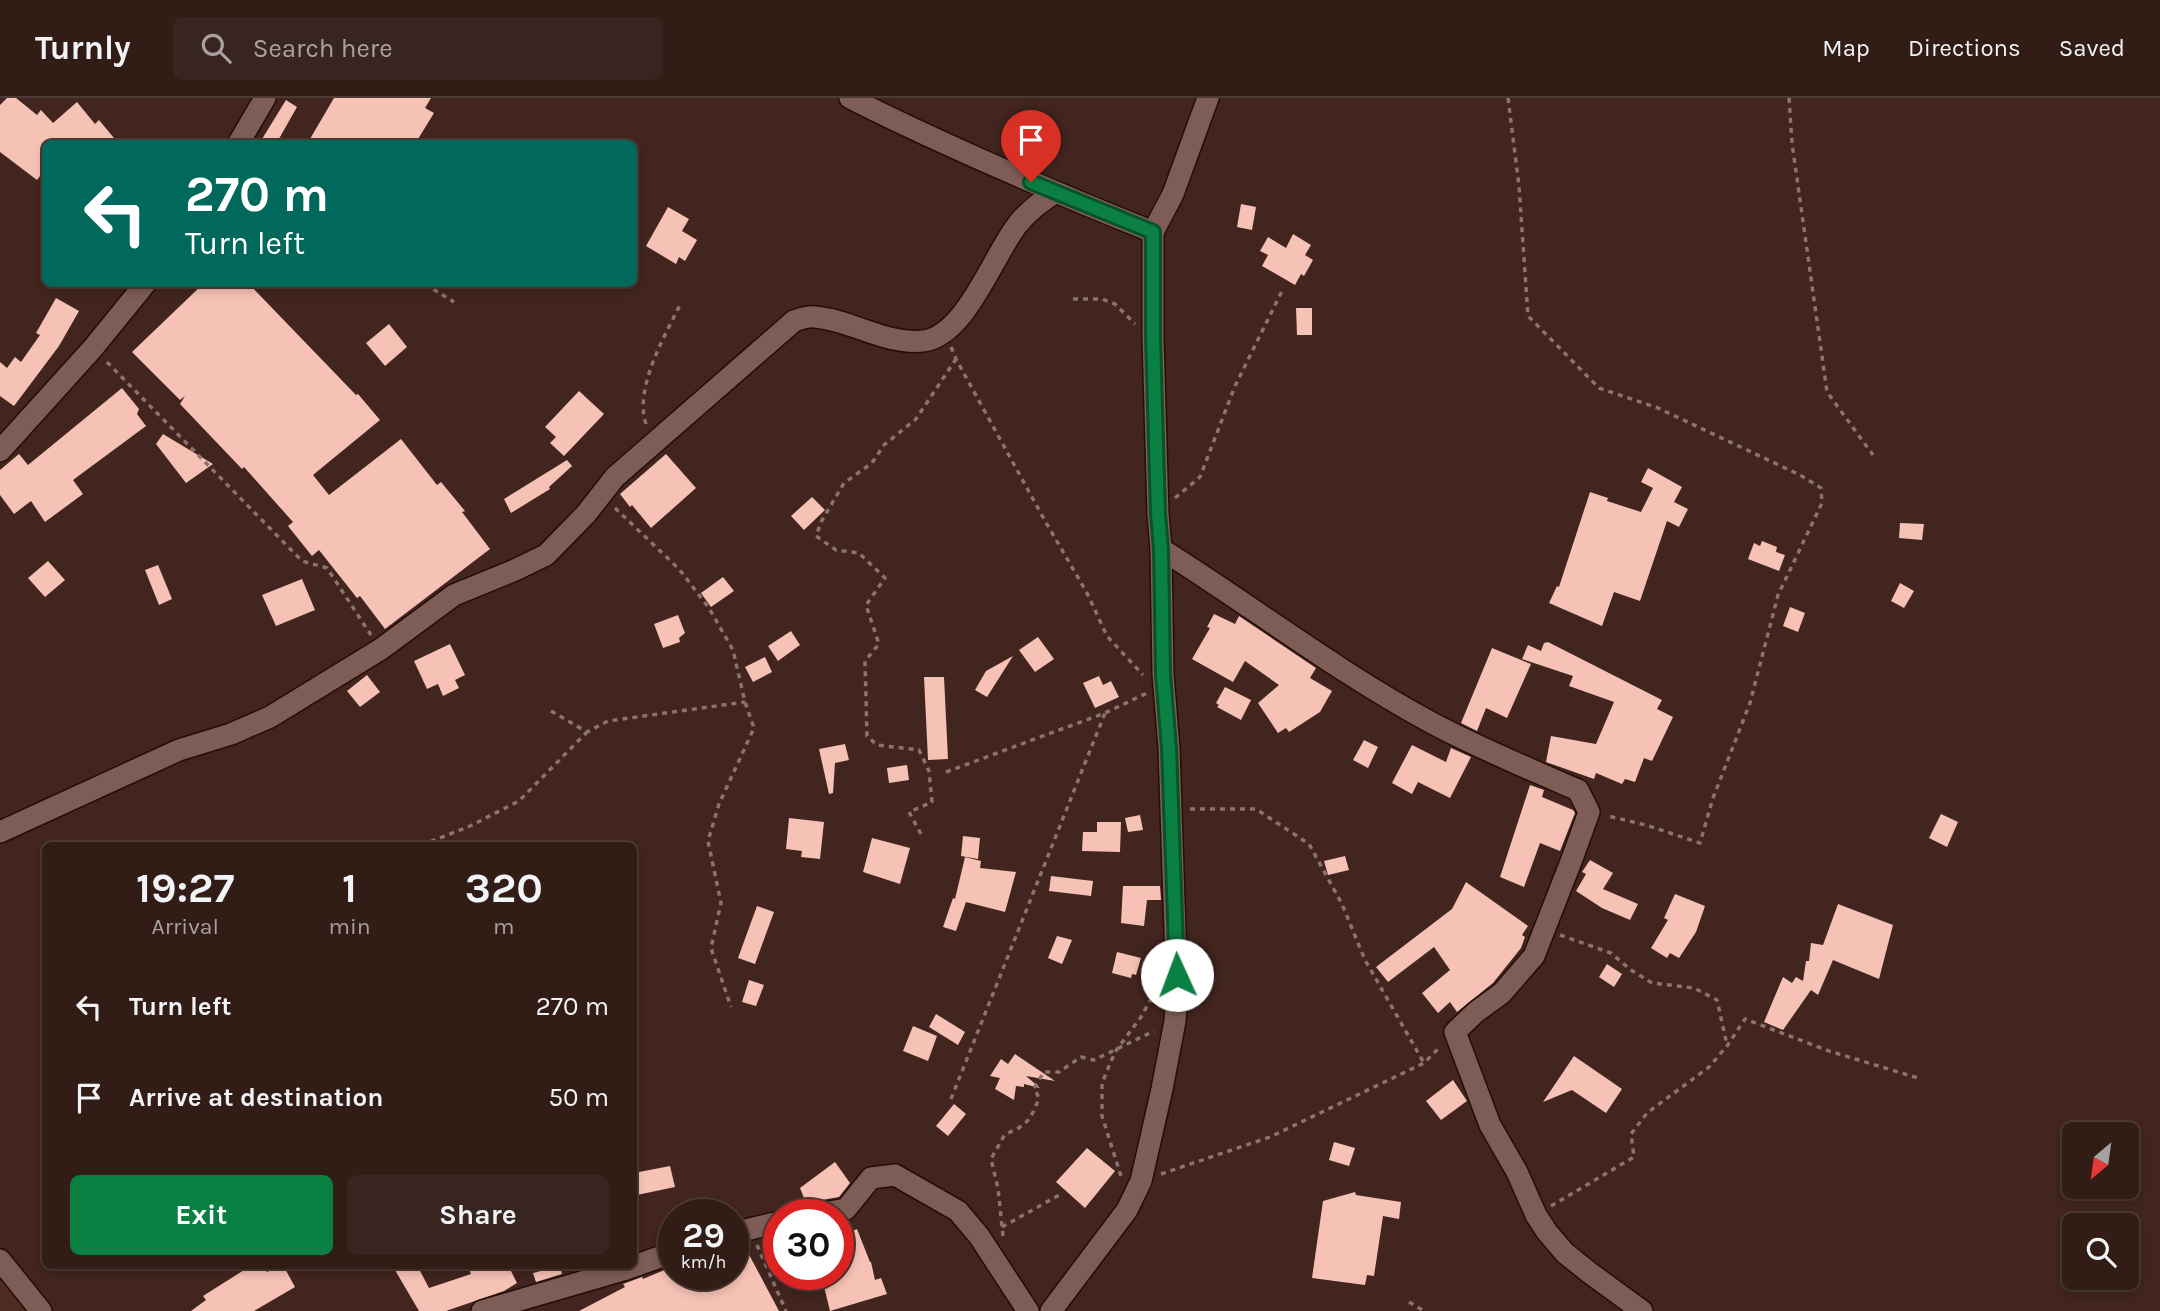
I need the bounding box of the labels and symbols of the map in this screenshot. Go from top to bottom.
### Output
pin [1001,110,1061,182]
position arrow [1140,938,1214,1012]
north arrow [2062,1122,2138,1199]
speed limit sign: 30 [763,1199,854,1290]

